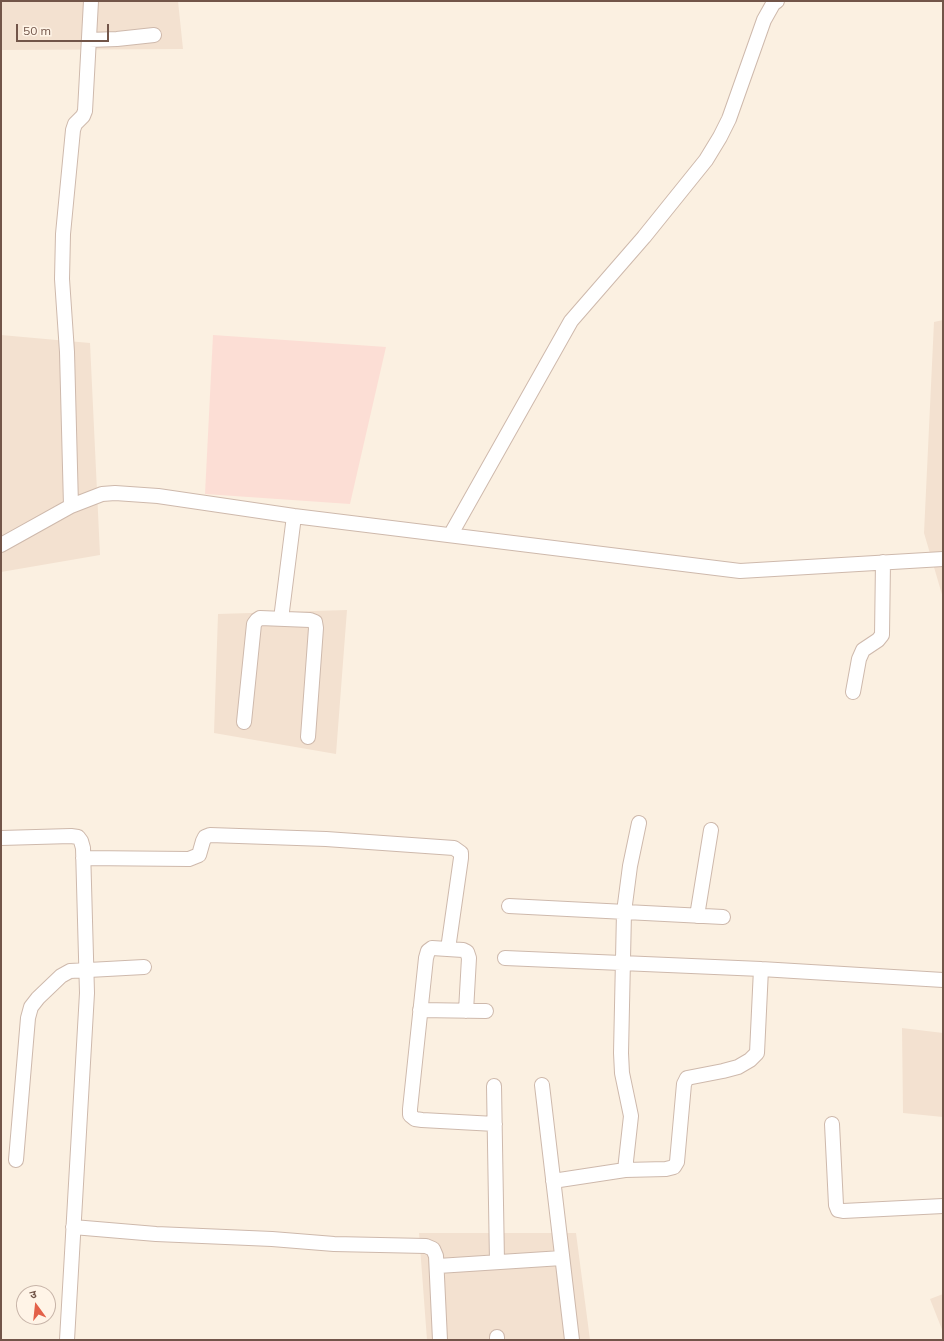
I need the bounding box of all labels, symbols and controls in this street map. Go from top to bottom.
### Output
scale bar [18,16,111,42]
text: 50 m [23,23,51,38]
north arrow [16,1285,56,1325]
text: उ [28,1287,38,1302]

